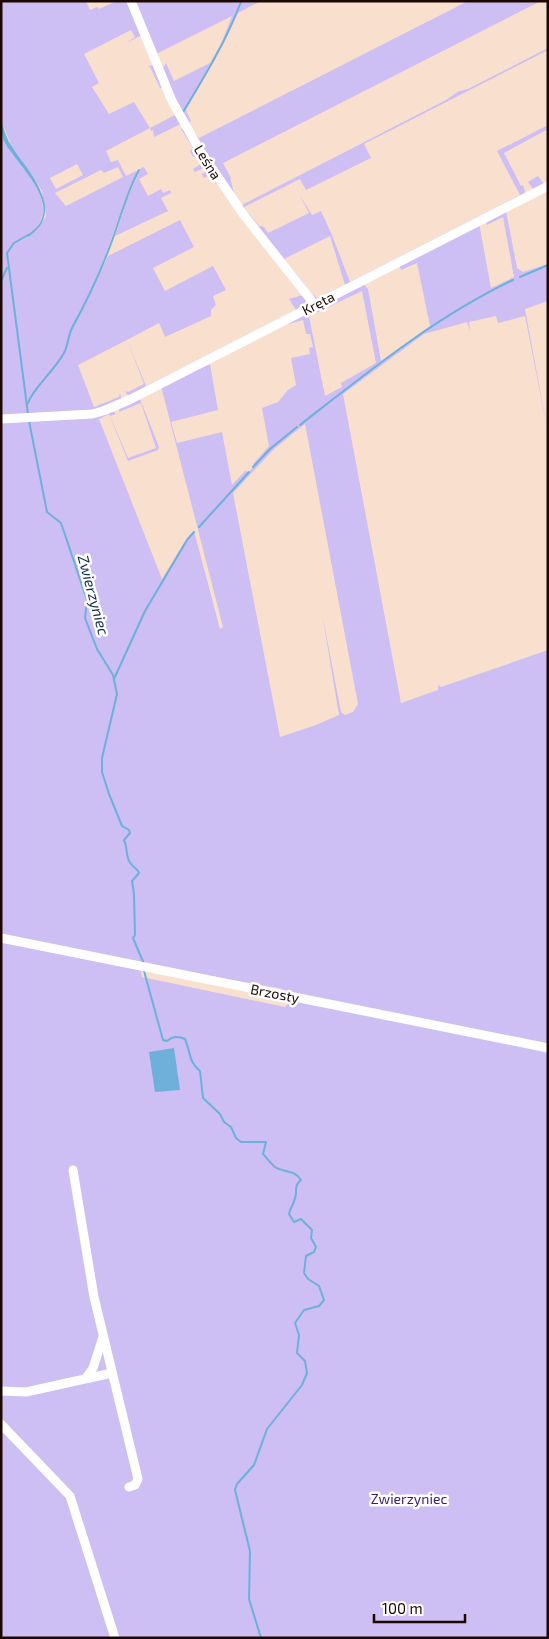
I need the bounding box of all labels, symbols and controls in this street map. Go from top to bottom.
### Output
street label: Leśna [191,142,225,182]
street label: Kręta [299,288,337,318]
water label: Zwierzyniec [74,553,113,637]
street label: Brzosty [249,980,301,1006]
park label: Zwierzyniec [371,1490,447,1507]
scale bar [374,1592,465,1624]
text: 100 m [382,1599,423,1617]

